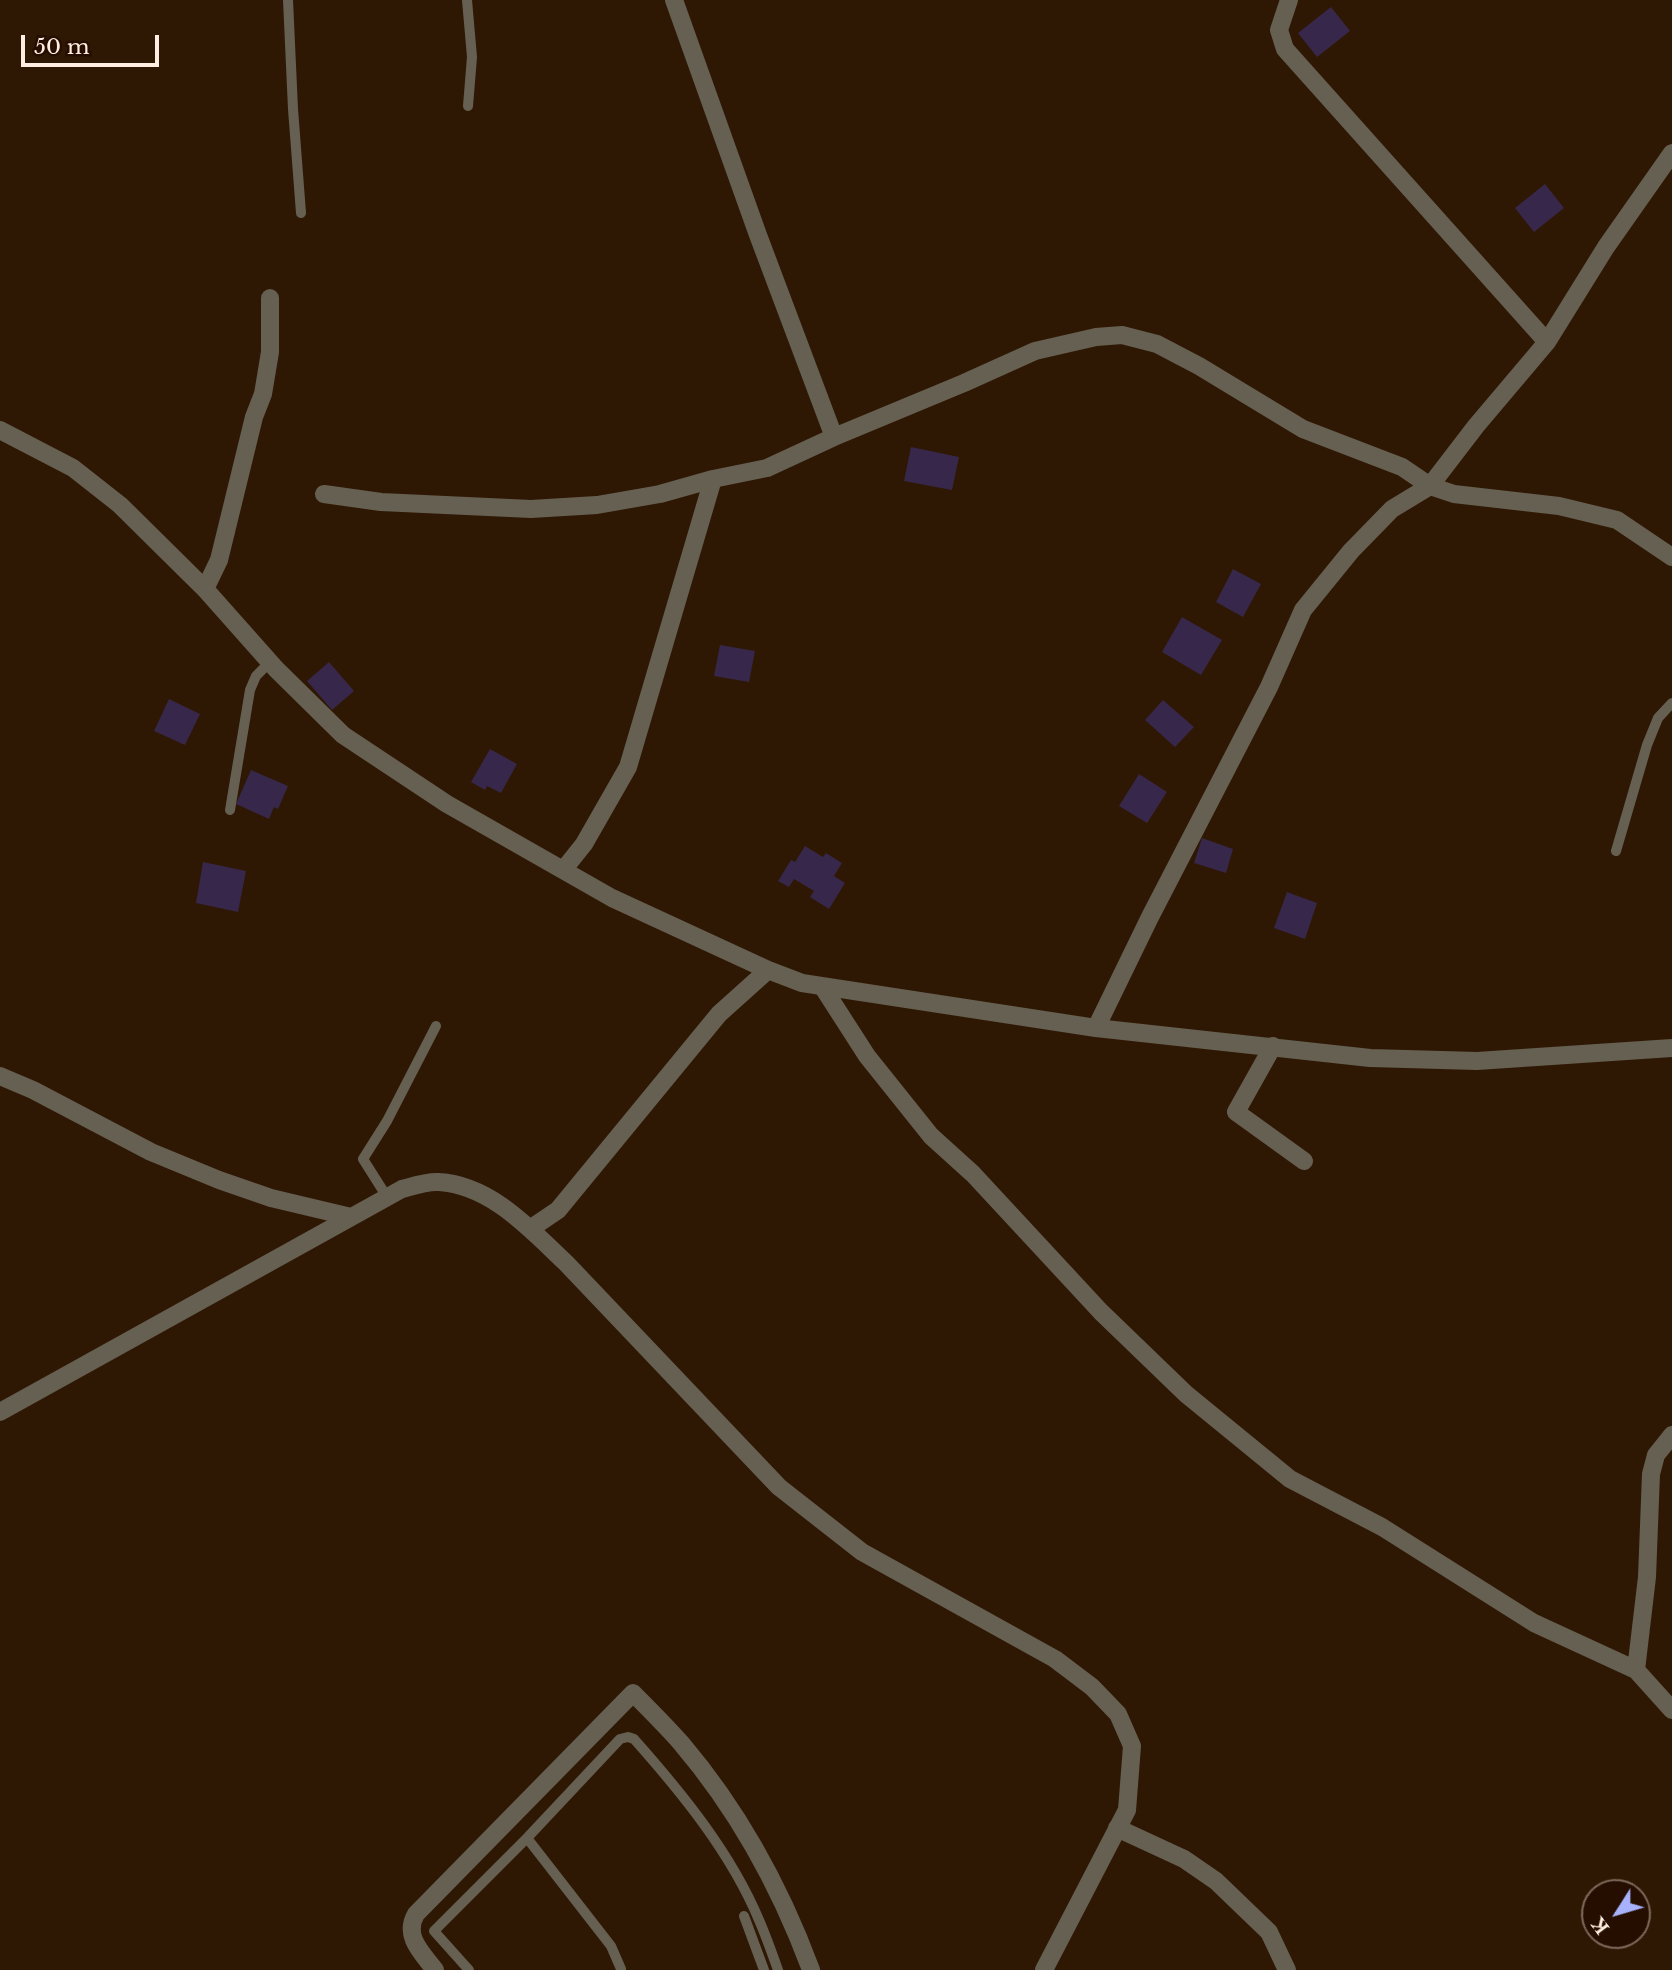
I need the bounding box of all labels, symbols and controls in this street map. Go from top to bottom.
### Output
scale bar [24,21,163,65]
text: 50 m [34,34,89,60]
north arrow [1581,1879,1651,1949]
text: K [1587,1913,1614,1939]

